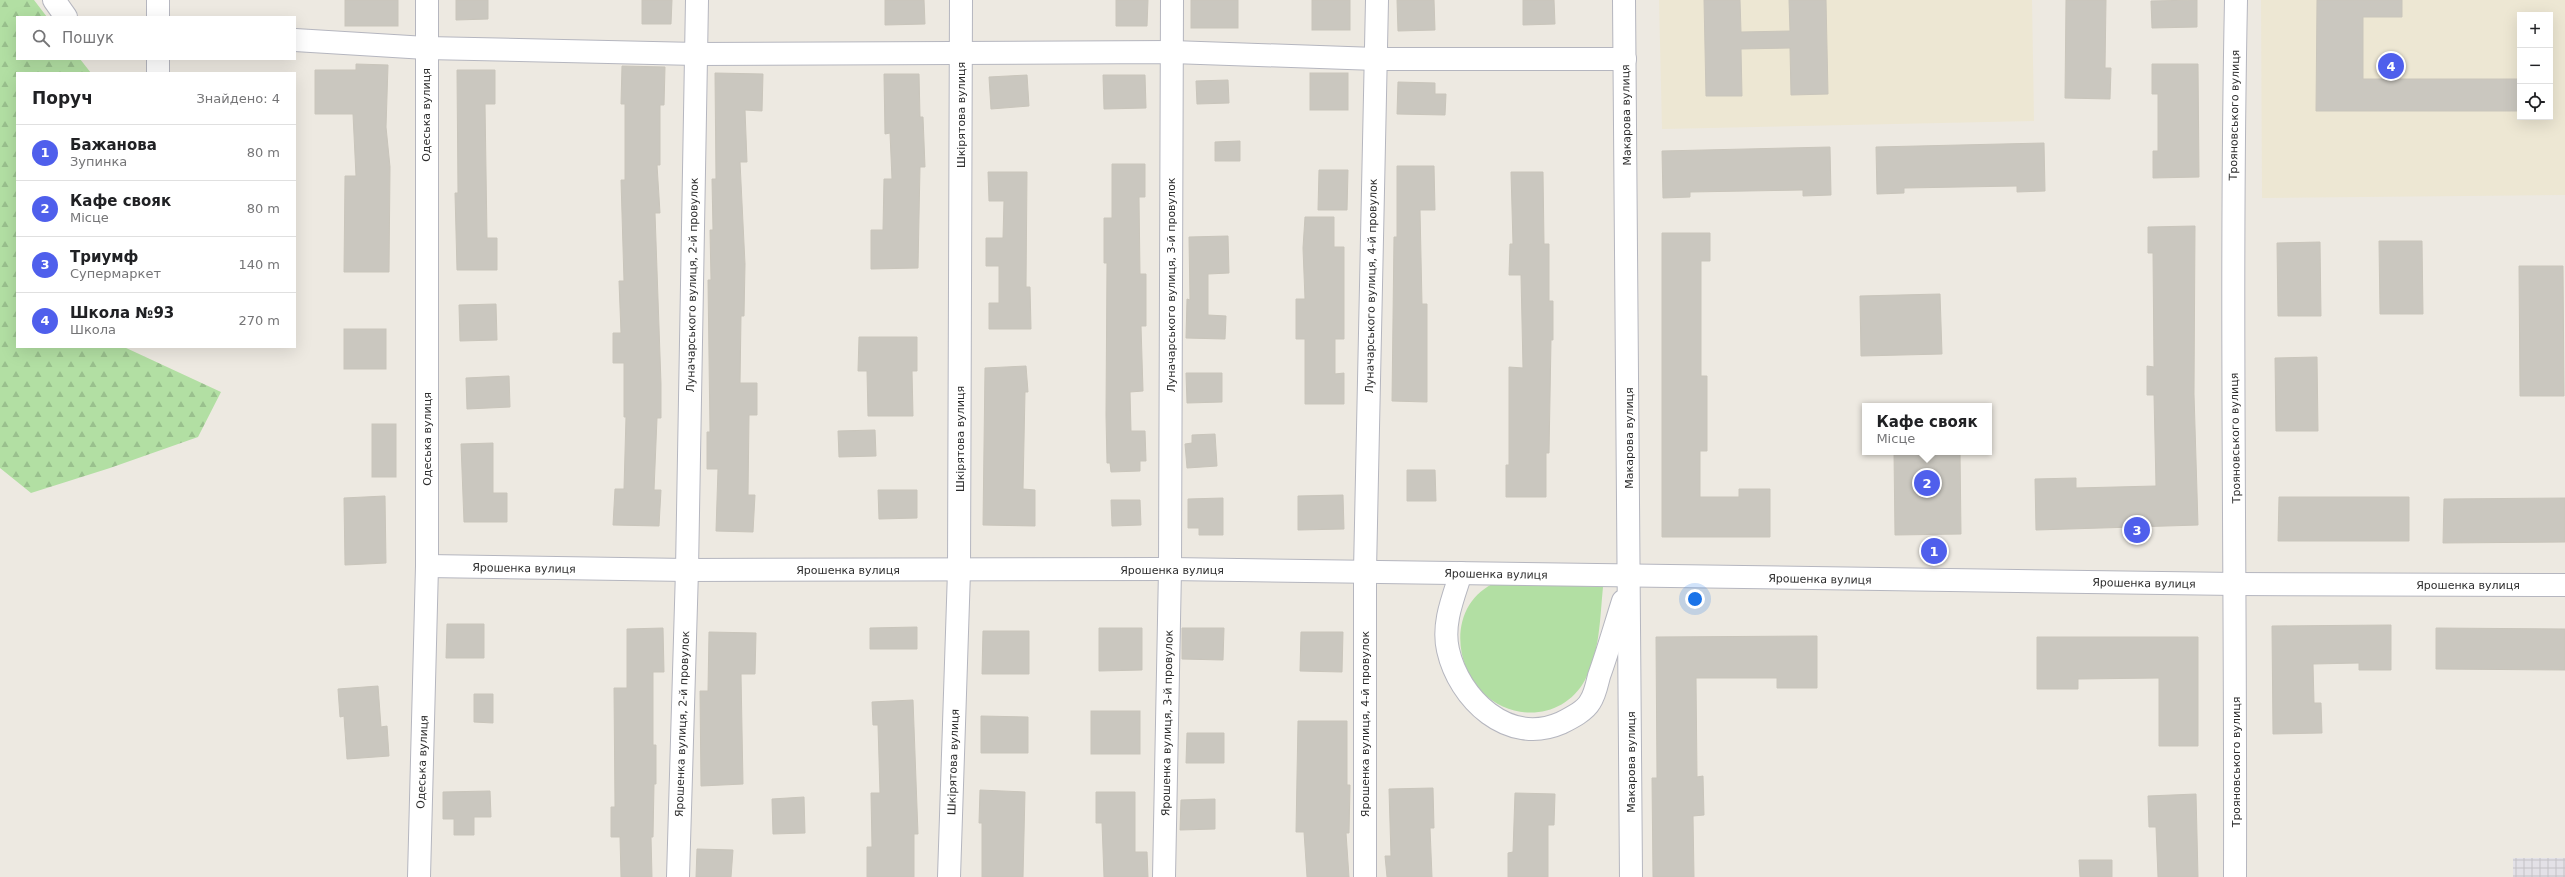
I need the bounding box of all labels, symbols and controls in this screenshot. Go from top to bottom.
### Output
map controls [2517,12,2553,120]
button: + [2517,12,2553,48]
search box [16,16,296,60]
icon: search [30,27,52,49]
text: Пошук [62,29,114,47]
button: − [2517,48,2553,84]
street label: Трояновського вулиця [2227,50,2242,181]
pin: 4 [2378,51,2404,81]
street label: Шкірятова вулиця [955,62,968,168]
street label: Макарова вулиця [1619,64,1634,166]
street label: Одеська вулиця [420,68,433,162]
button: locate [2517,84,2553,120]
text: Поруч [32,88,93,108]
text: Знайдено: 4 [197,91,280,106]
text: Бажанова [70,136,157,154]
text: 1 [40,145,50,160]
text: 80 m [247,145,280,160]
text: Зупинка [70,154,127,169]
street label: Луначарського вулиця, 2-й провулок [684,177,701,393]
street label: Луначарського вулиця, 3-й провулок [1165,177,1178,393]
street label: Луначарського вулиця, 4-й провулок [1363,178,1380,394]
text: Кафе свояк [70,192,171,210]
text: 2 [40,201,50,216]
text: 80 m [247,201,280,216]
text: Місце [70,210,109,225]
text: Триумф [70,248,138,266]
text: 3 [40,257,50,272]
text: 140 m [238,257,280,272]
text: Супермаркет [70,266,161,281]
text: Школа №93 [70,304,174,322]
text: 4 [40,313,50,328]
text: 270 m [238,313,280,328]
text: Школа [70,322,116,337]
street label: Трояновського вулиця [2228,373,2243,504]
street label: Шкірятова вулиця [954,386,967,492]
street label: Макарова вулиця [1623,387,1636,489]
street label: Одеська вулиця [421,392,434,486]
popup [1862,403,1992,455]
text: Кафе свояк [1876,413,1978,431]
text: Місце [1876,431,1915,446]
pin: 2 [1914,468,1940,498]
pin: 3 [2124,515,2150,545]
pin: 1 [1921,536,1947,566]
street label: Ярошенка вулиця [472,561,576,576]
street label: Ярошенка вулиця [796,564,900,577]
street label: Ярошенка вулиця [1120,564,1224,577]
street label: Ярошенка вулиця [1444,567,1548,582]
street label: Ярошенка вулиця [1768,572,1872,587]
street label: Ярошенка вулиця [2092,576,2196,591]
street label: Ярошенка вулиця [2416,579,2520,592]
your location [1685,589,1705,609]
street label: Ярошенка вулиця, 3-й провулок [1159,629,1176,816]
street label: Ярошенка вулиця, 2-й провулок [673,630,692,817]
street label: Ярошенка вулиця, 4-й провулок [1359,630,1372,817]
street label: Трояновського вулиця [2230,697,2243,828]
street label: Шкірятова вулиця [945,709,962,815]
street label: Макарова вулиця [1625,711,1638,813]
street label: Одеська вулиця [414,715,431,809]

